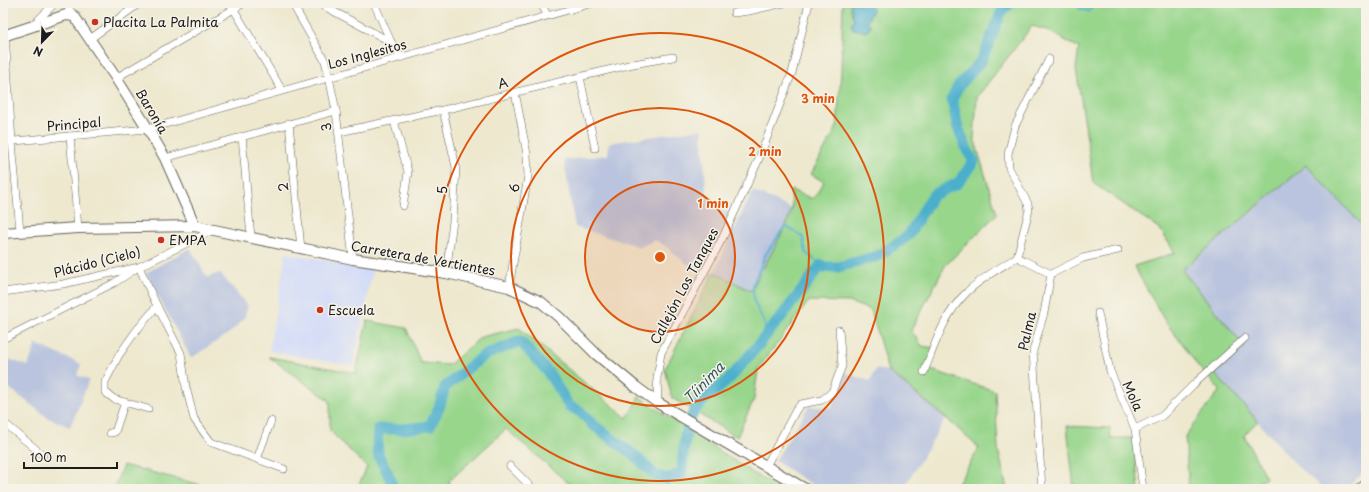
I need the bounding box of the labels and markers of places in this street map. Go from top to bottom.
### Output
place label: Placita La Palmita [103,12,219,31]
marker: Placita La Palmita [90,17,100,27]
place label: EMPA [169,230,207,249]
marker: EMPA [156,235,166,245]
centre of rings [653,250,667,264]
place label: Escuela [328,300,375,319]
marker: Escuela [315,305,325,315]

